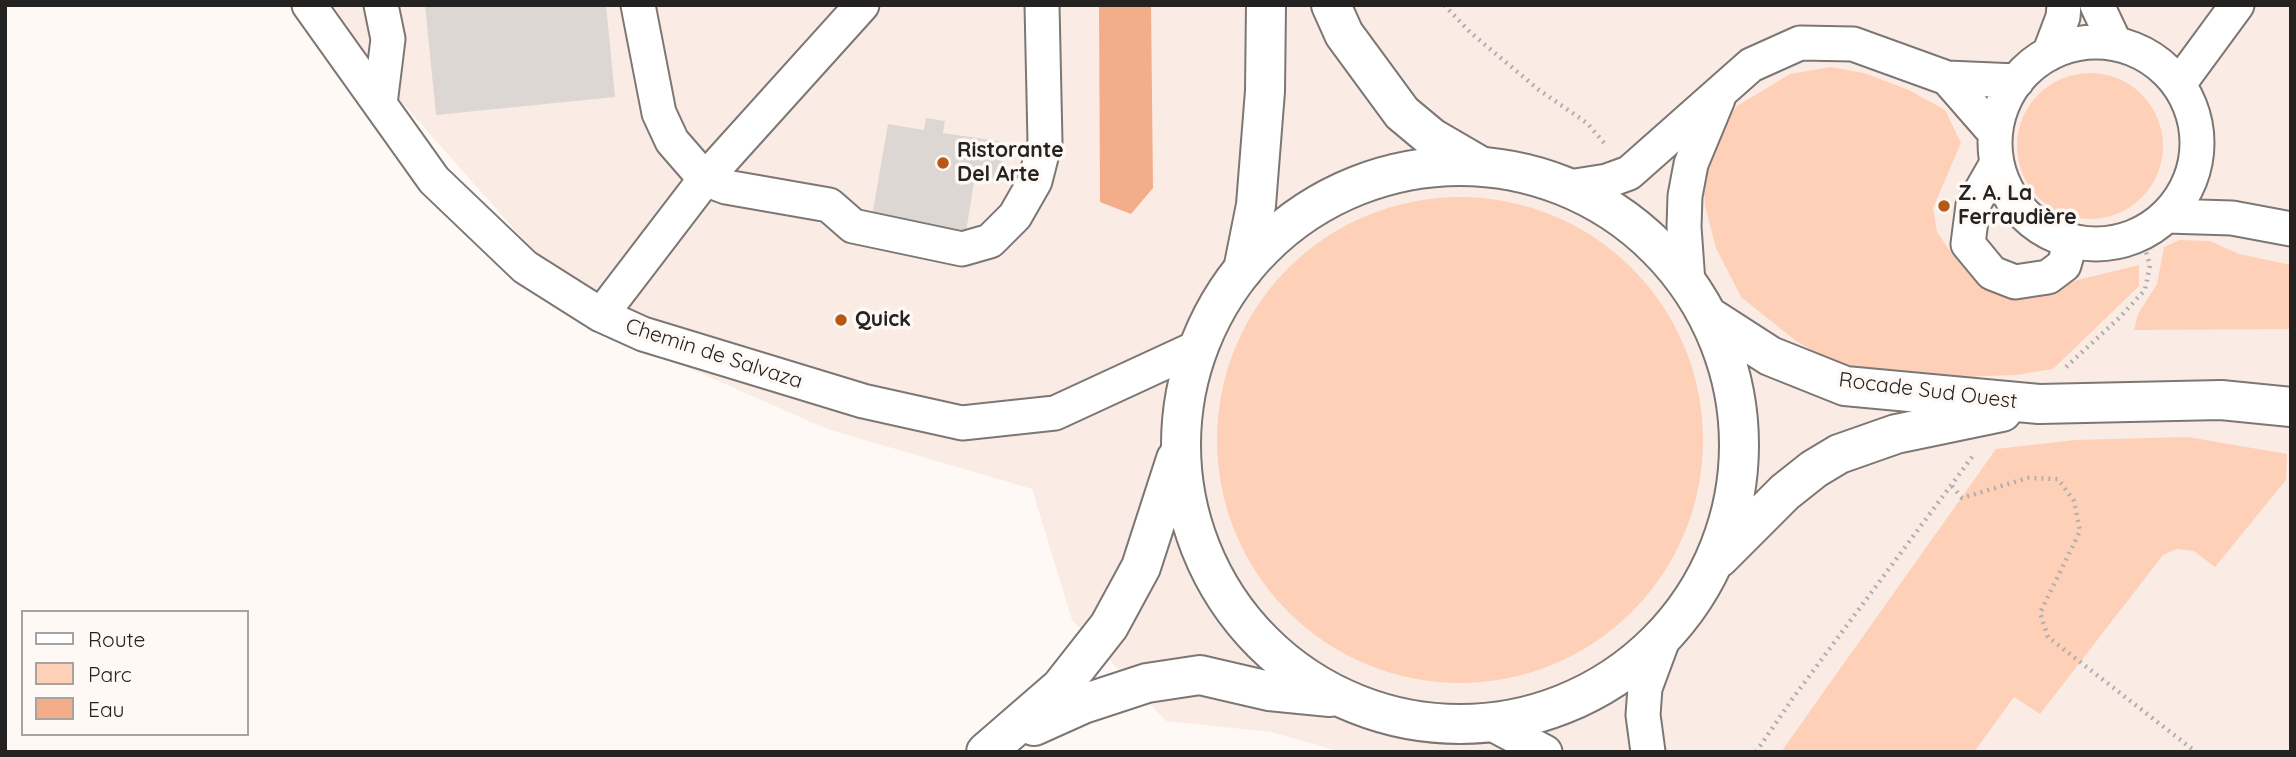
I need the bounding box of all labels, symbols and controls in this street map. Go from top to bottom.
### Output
place label: Ristorante Del Arte [957,138,1064,188]
marker: Ristorante Del Arte [935,155,951,171]
place label: Z. A. La Ferraudière [1958,181,2077,231]
marker: Z. A. La Ferraudière [1936,198,1952,214]
place label: Quick [855,307,911,333]
marker: Quick [833,312,849,328]
street label: Chemin de Salvaza [622,313,806,395]
street label: Rocade Sud Ouest [1837,368,2019,414]
legend [21,610,248,736]
text: Route [88,626,145,652]
text: Parc [88,661,132,687]
text: Eau [88,696,124,722]

